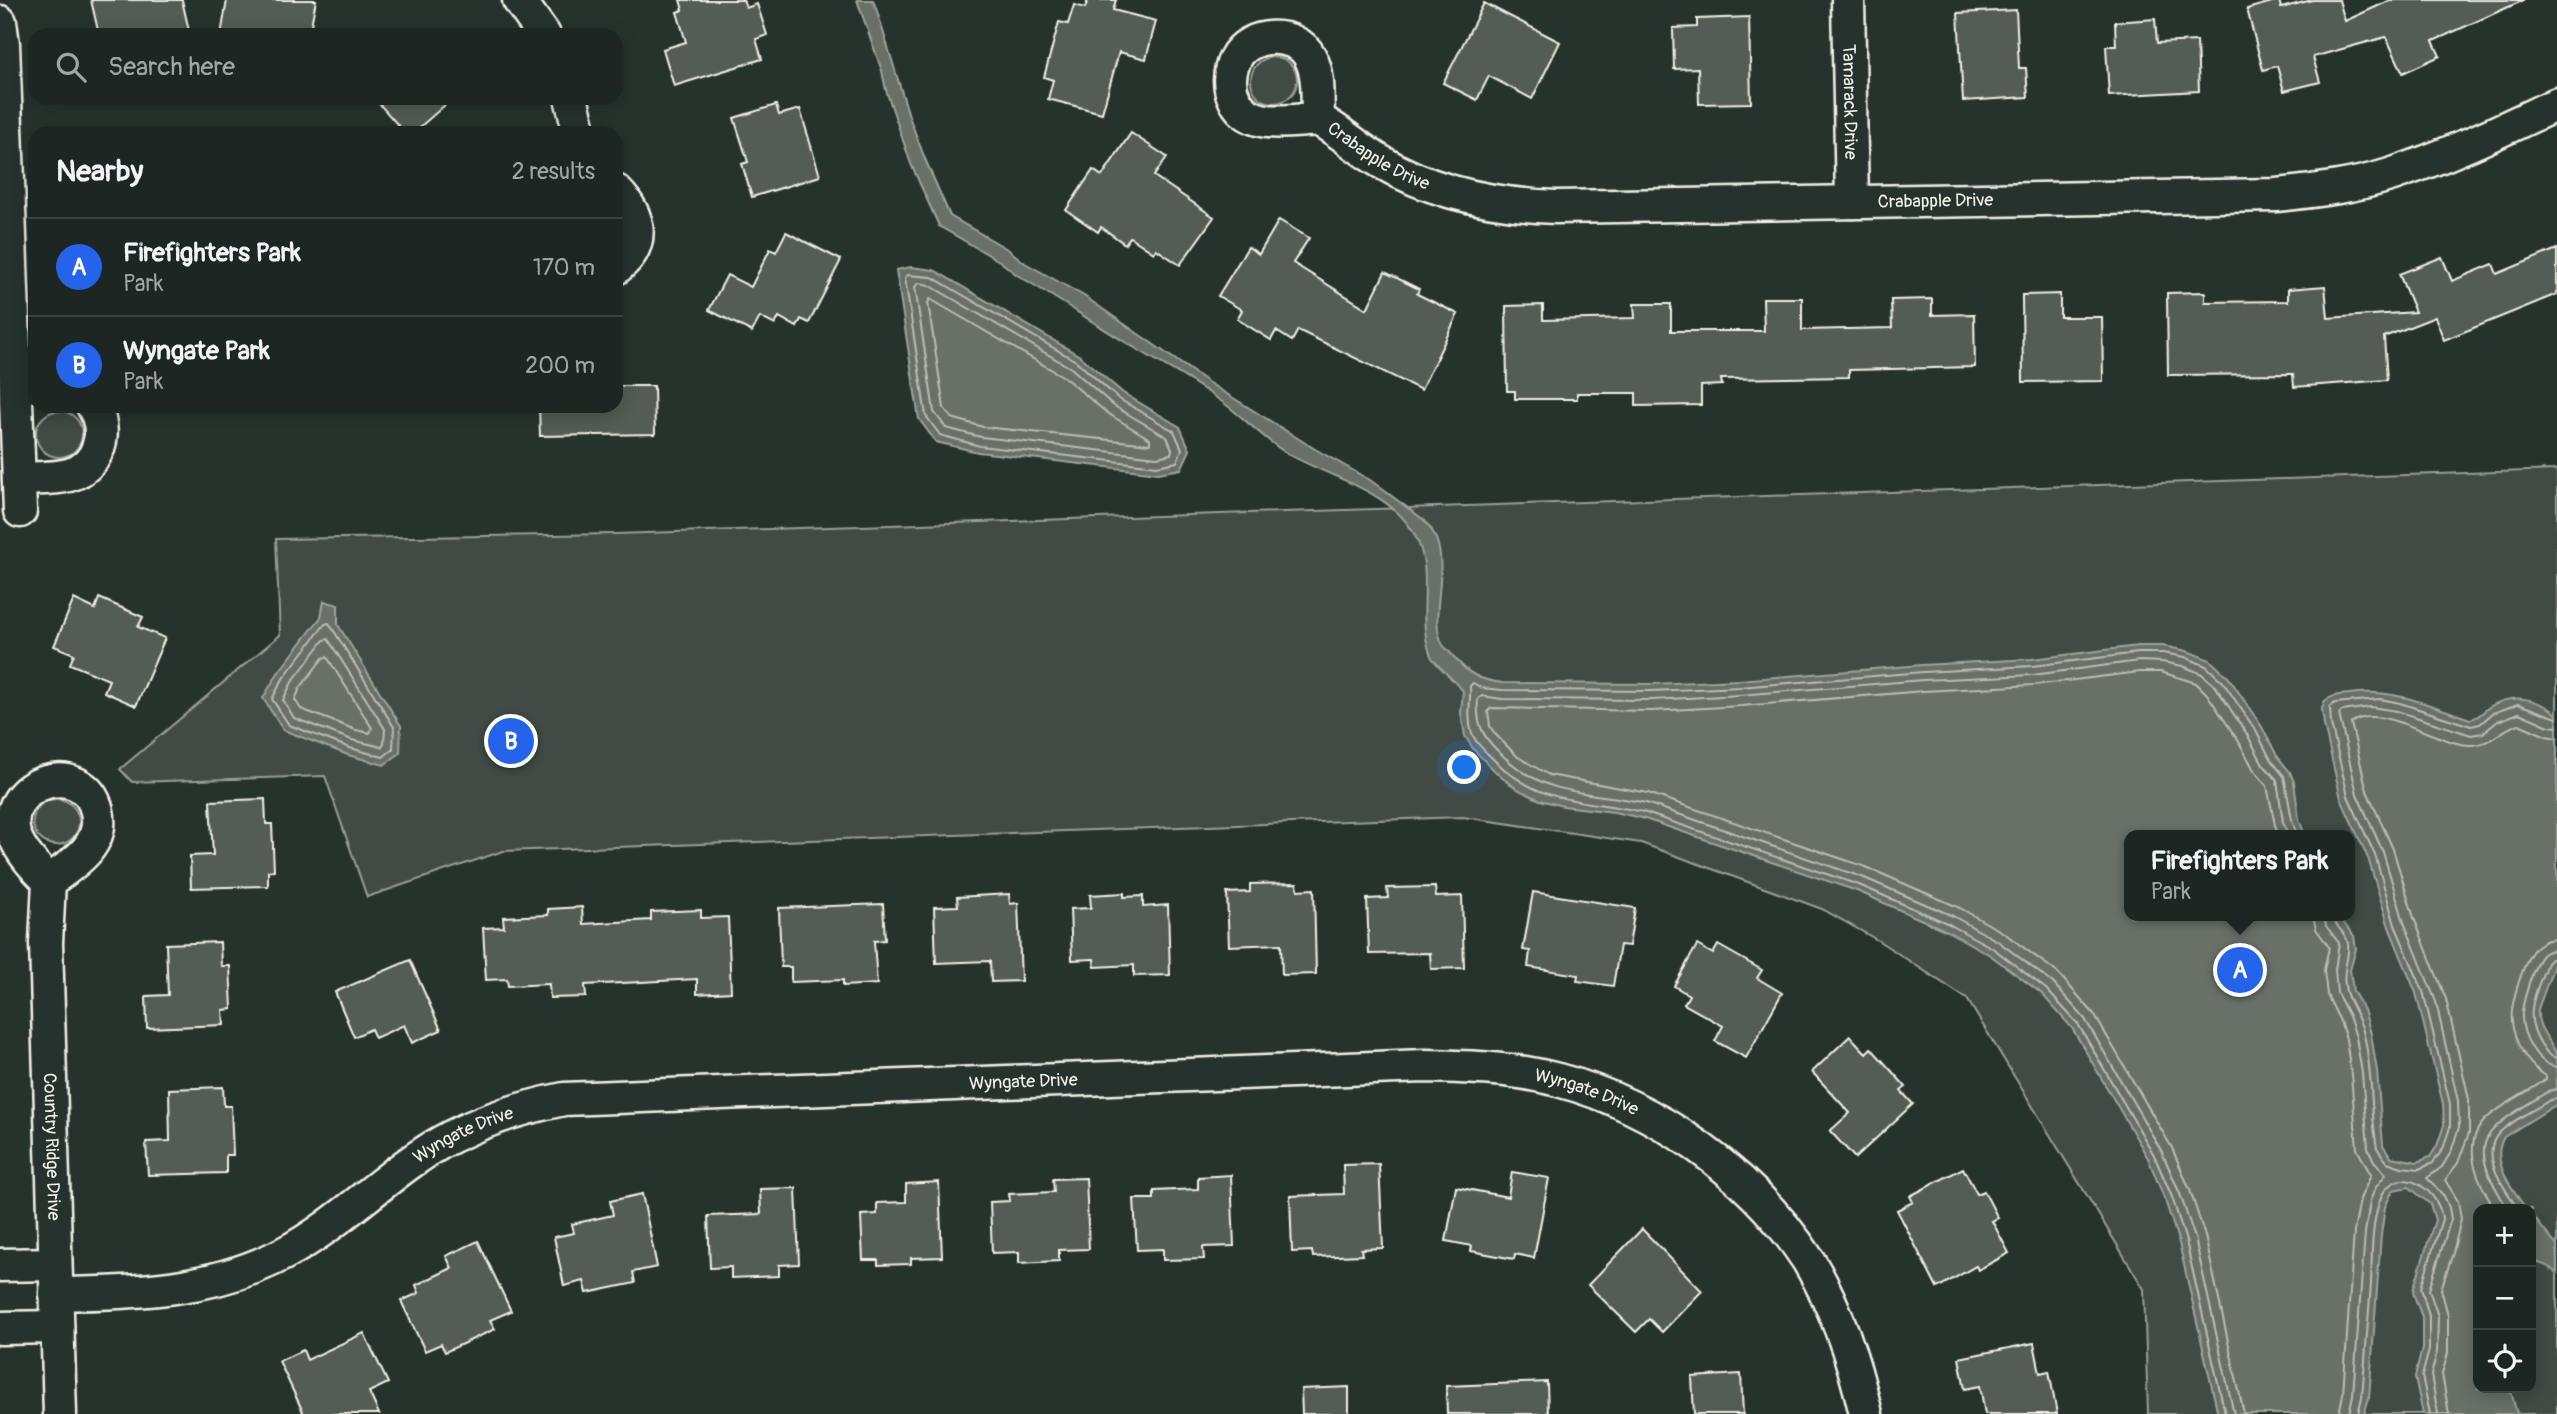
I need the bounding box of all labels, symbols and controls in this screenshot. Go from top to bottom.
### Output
search box [28,28,623,105]
street label: Tamarack Drive [1837,44,1863,160]
icon: search [52,48,90,86]
text: Search here [108,51,235,83]
street label: Crabapple Drive [1323,117,1433,195]
text: Nearby [56,153,143,190]
text: 2 results [512,157,595,186]
street label: Crabapple Drive [1878,188,1994,213]
text: Firefighters Park [123,237,301,269]
text: A [72,253,86,282]
text: 170 m [533,253,595,282]
text: Park [123,269,163,298]
text: Wyngate Park [123,335,270,367]
text: B [72,351,86,380]
text: 200 m [525,351,595,380]
text: Park [123,367,163,396]
pin: B [488,715,534,767]
your location [1447,750,1481,784]
popup [2124,830,2355,921]
text: Firefighters Park [2151,845,2328,877]
text: Park [2151,877,2191,906]
pin: A [2217,944,2263,996]
street label: Wyngate Drive [1533,1063,1643,1121]
street label: Wyngate Drive [968,1068,1078,1095]
street label: Country Ridge Drive [38,1072,66,1221]
street label: Wyngate Drive [409,1101,516,1169]
map controls [2473,1204,2536,1393]
button: + [2473,1204,2536,1267]
button: − [2473,1267,2536,1330]
button: locate [2473,1330,2536,1393]

